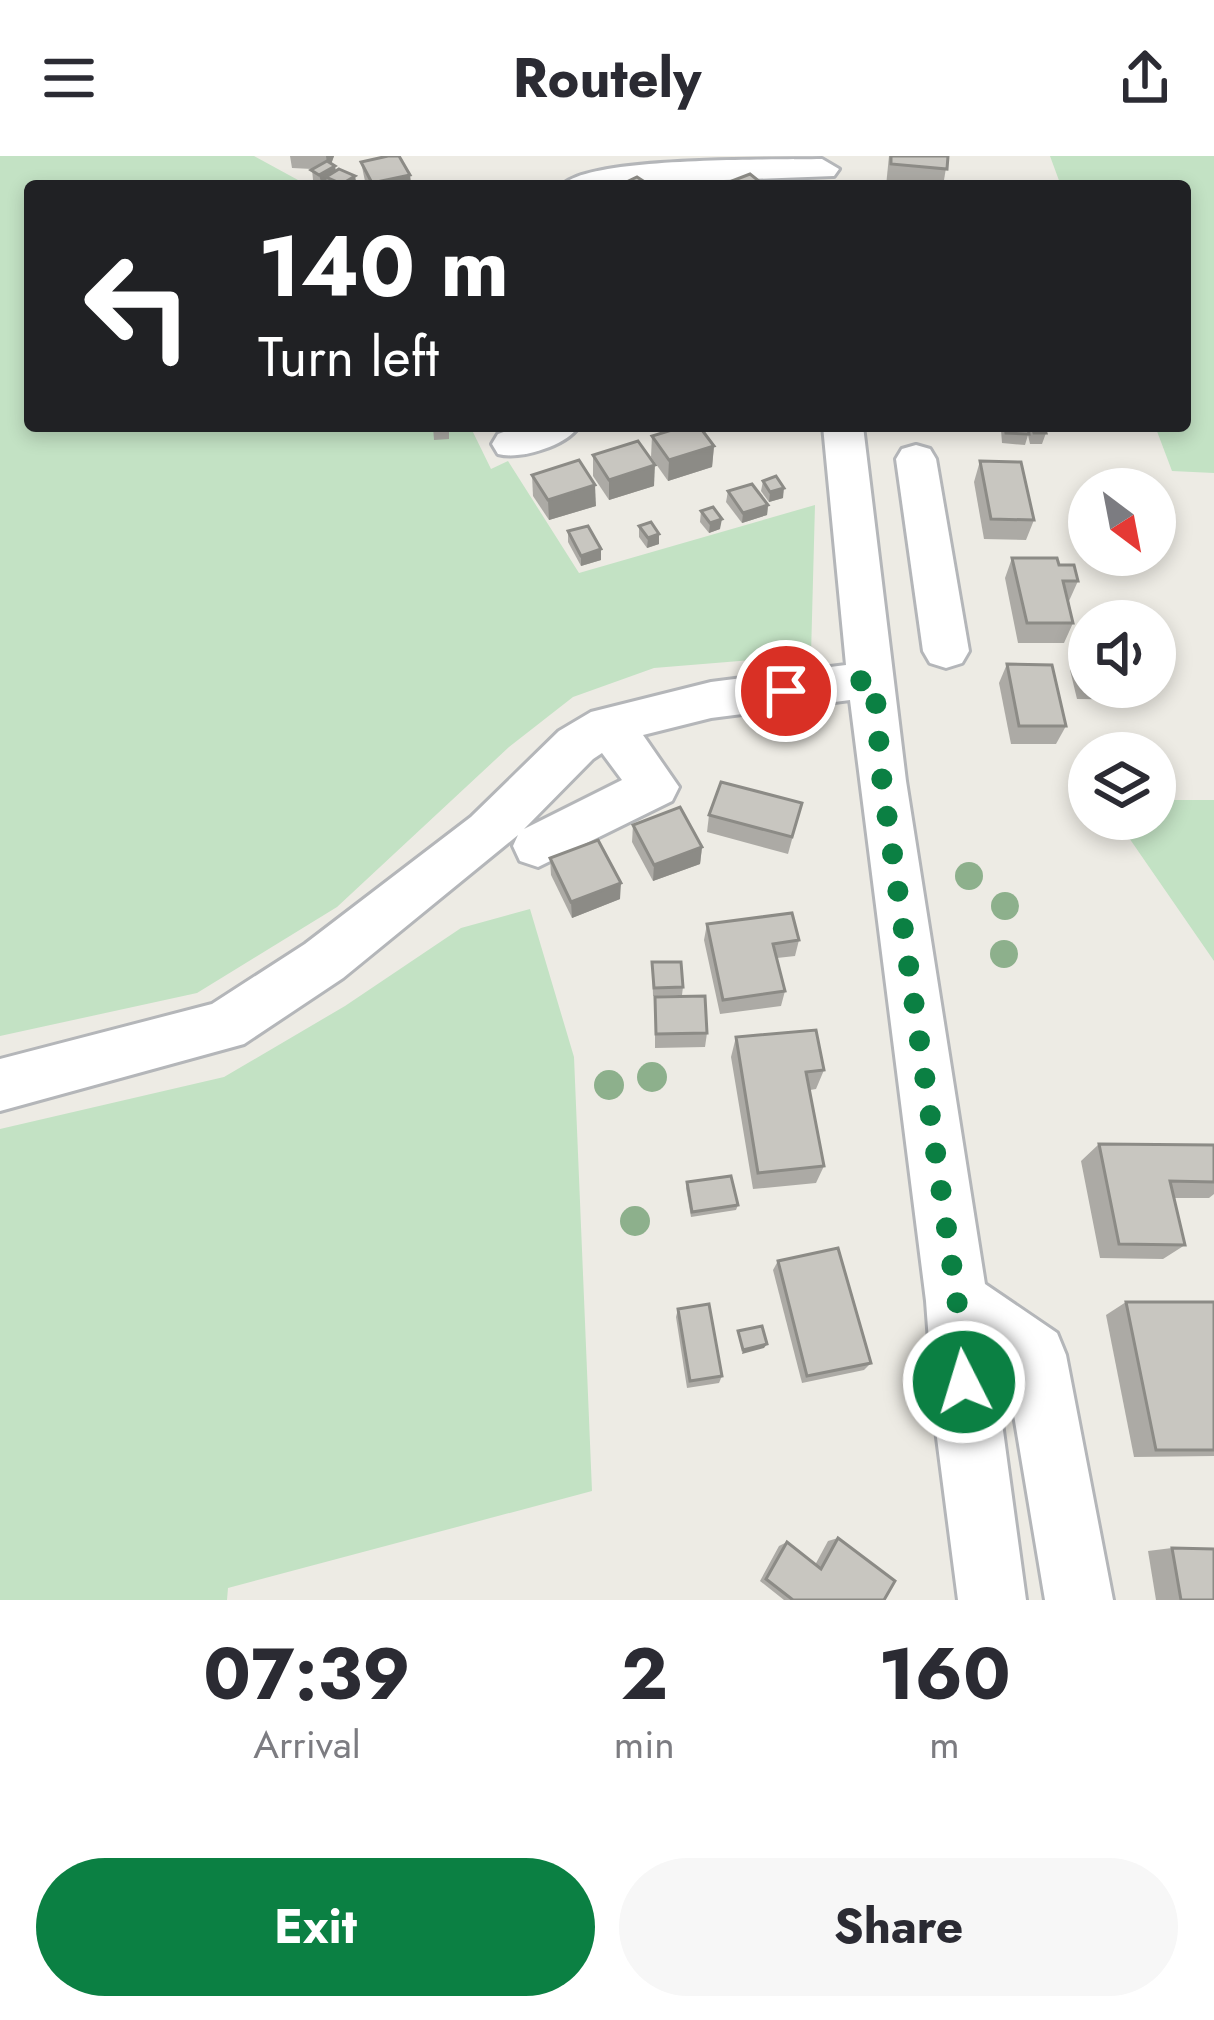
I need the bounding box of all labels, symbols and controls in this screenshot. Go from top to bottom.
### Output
text: Routely [513,39,701,117]
icon: menu [36,45,102,111]
icon: share [1112,45,1178,111]
text: 140 m [258,206,509,328]
icon: left [60,228,216,384]
text: Turn left [258,318,439,396]
north arrow [1068,468,1176,576]
map controls [1068,468,1176,840]
button: sound [1068,600,1176,708]
pin [735,640,837,742]
icon: arrive [753,658,819,724]
button: layers [1068,732,1176,840]
position arrow [901,1319,1027,1445]
text: 07:39 [203,1622,410,1726]
text: 2 [621,1622,668,1726]
text: 160 [878,1622,1011,1726]
text: Arrival [253,1716,361,1773]
text: min [614,1716,675,1773]
text: m [929,1716,960,1773]
button: Exit [36,1858,595,1996]
button: Share [619,1858,1178,1996]

